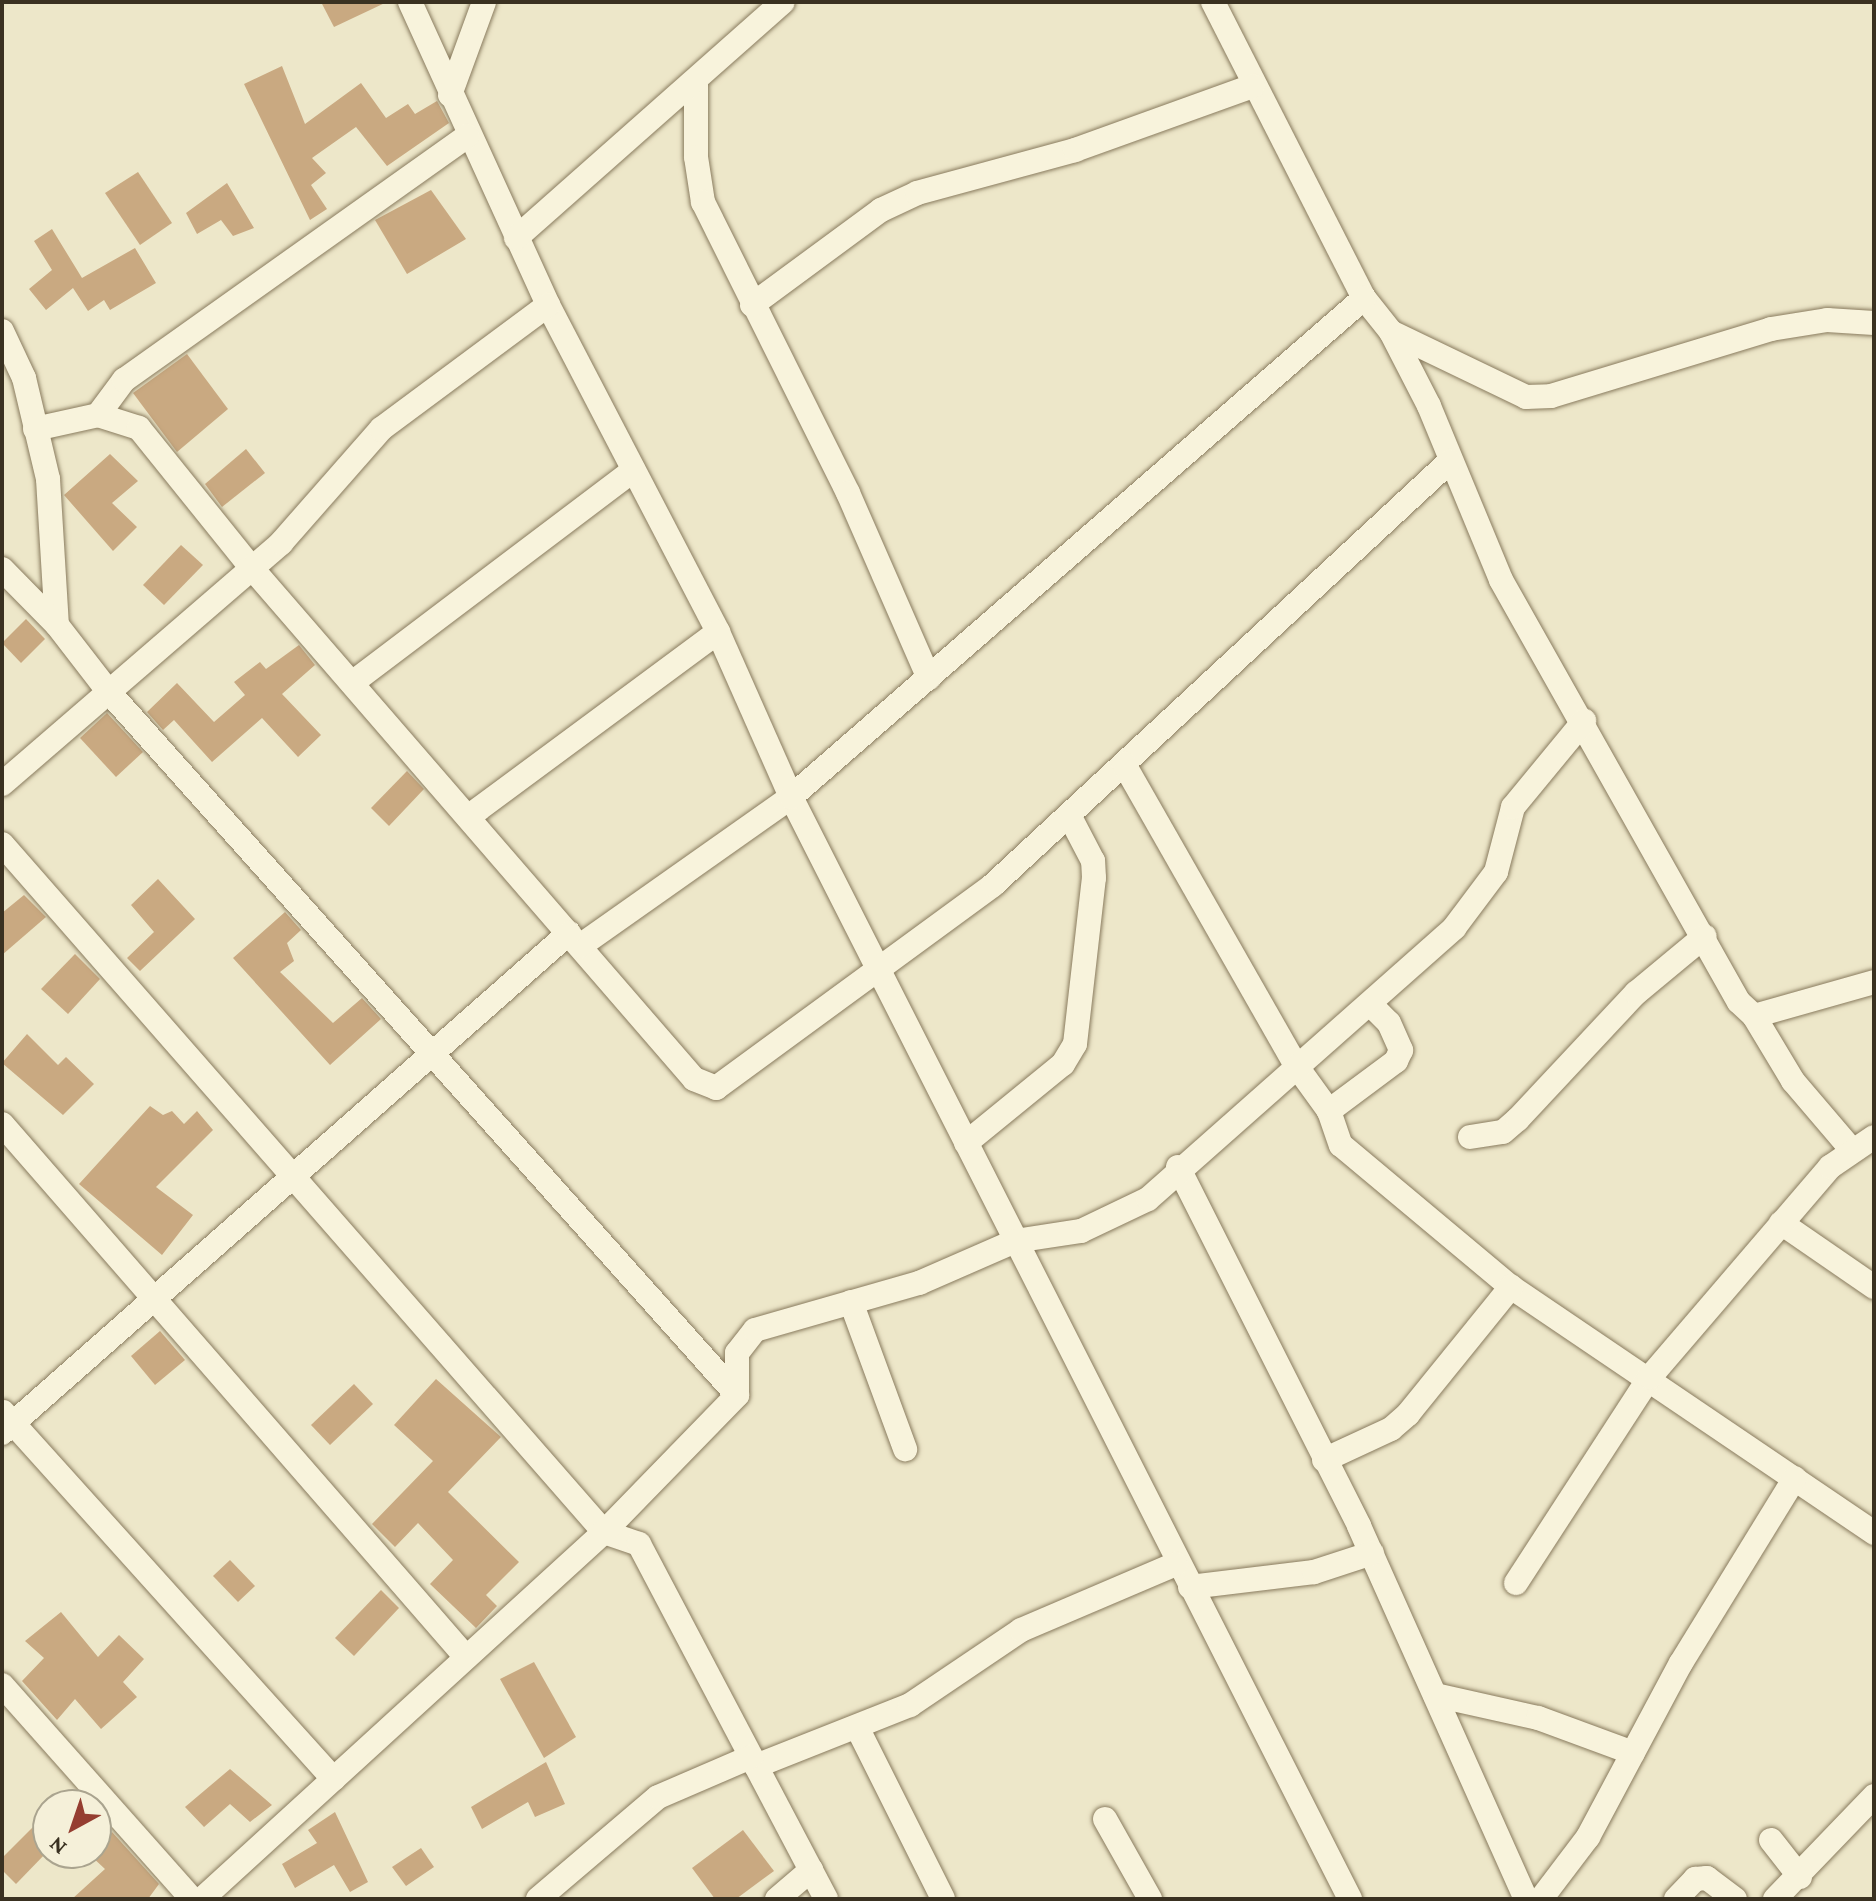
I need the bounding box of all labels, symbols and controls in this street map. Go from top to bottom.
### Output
north arrow [32,1789,112,1869]
text: N [44,1832,71,1861]

